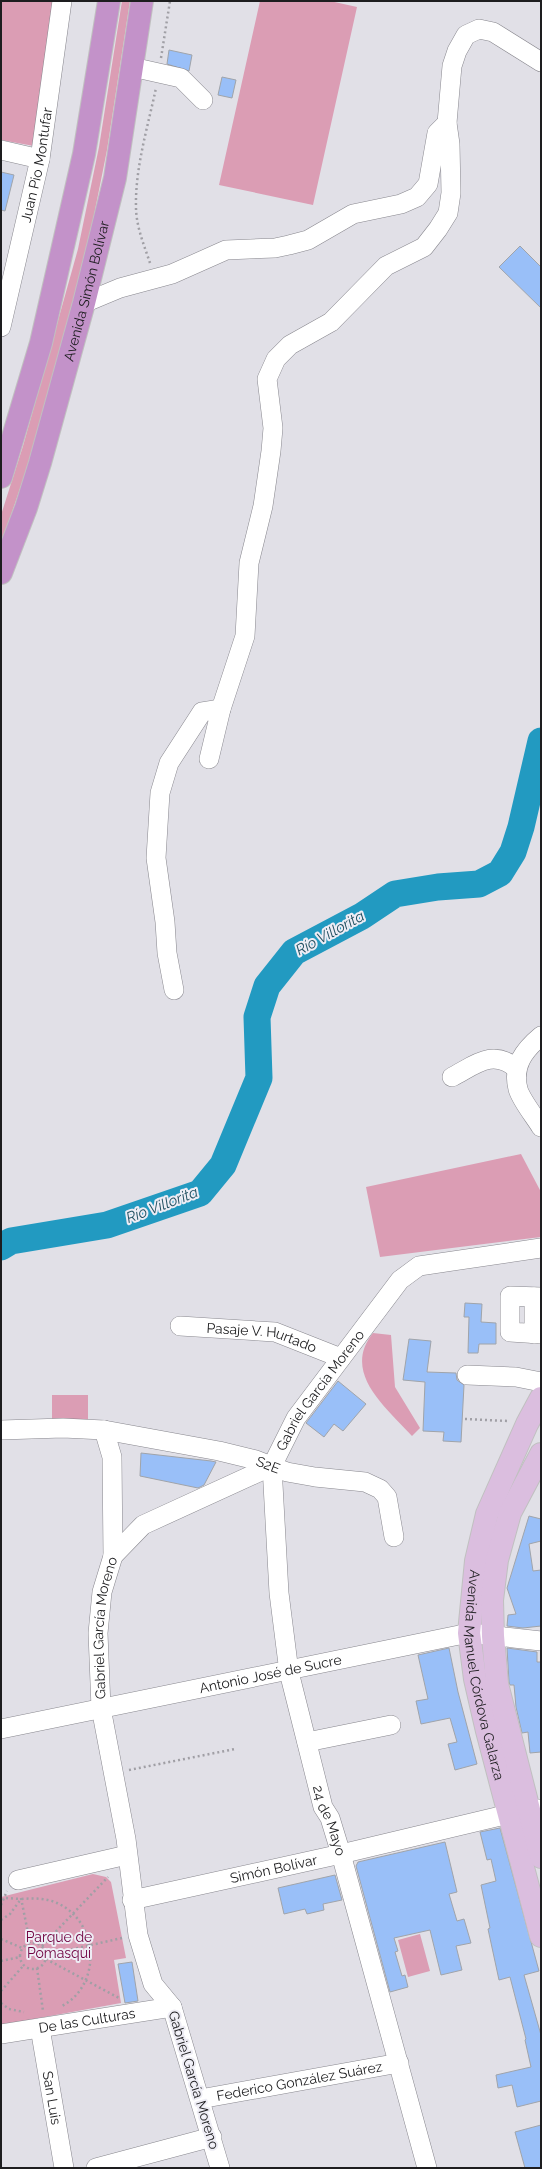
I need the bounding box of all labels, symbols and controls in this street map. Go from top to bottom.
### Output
street label: Juan Pio Montufar [18,106,55,224]
street label: Avenida Simón Bolívar [60,219,112,363]
water label: Río Villorita [293,907,367,959]
water label: Río Villorita [123,1183,201,1227]
street label: Pasaje V. Hurtado [206,1320,319,1356]
street label: Gabriel García Moreno [273,1327,367,1453]
street label: S2E [254,1453,282,1477]
street label: Gabriel García Moreno [90,1555,120,1699]
street label: Avenida Manuel Córdova Galarza [461,1569,508,1782]
street label: Antonio José de Sucre [198,1651,343,1696]
street label: 24 de Mayo [310,1784,349,1858]
street label: Simón Bolívar [228,1851,319,1886]
park label: Parque de Pomasqui [26,1929,92,1961]
street label: De las Culturas [37,2005,137,2036]
street label: Gabriel García Moreno [165,2009,223,2151]
street label: Federico González Suárez [215,2058,384,2104]
street label: San Luis [40,2070,64,2126]

